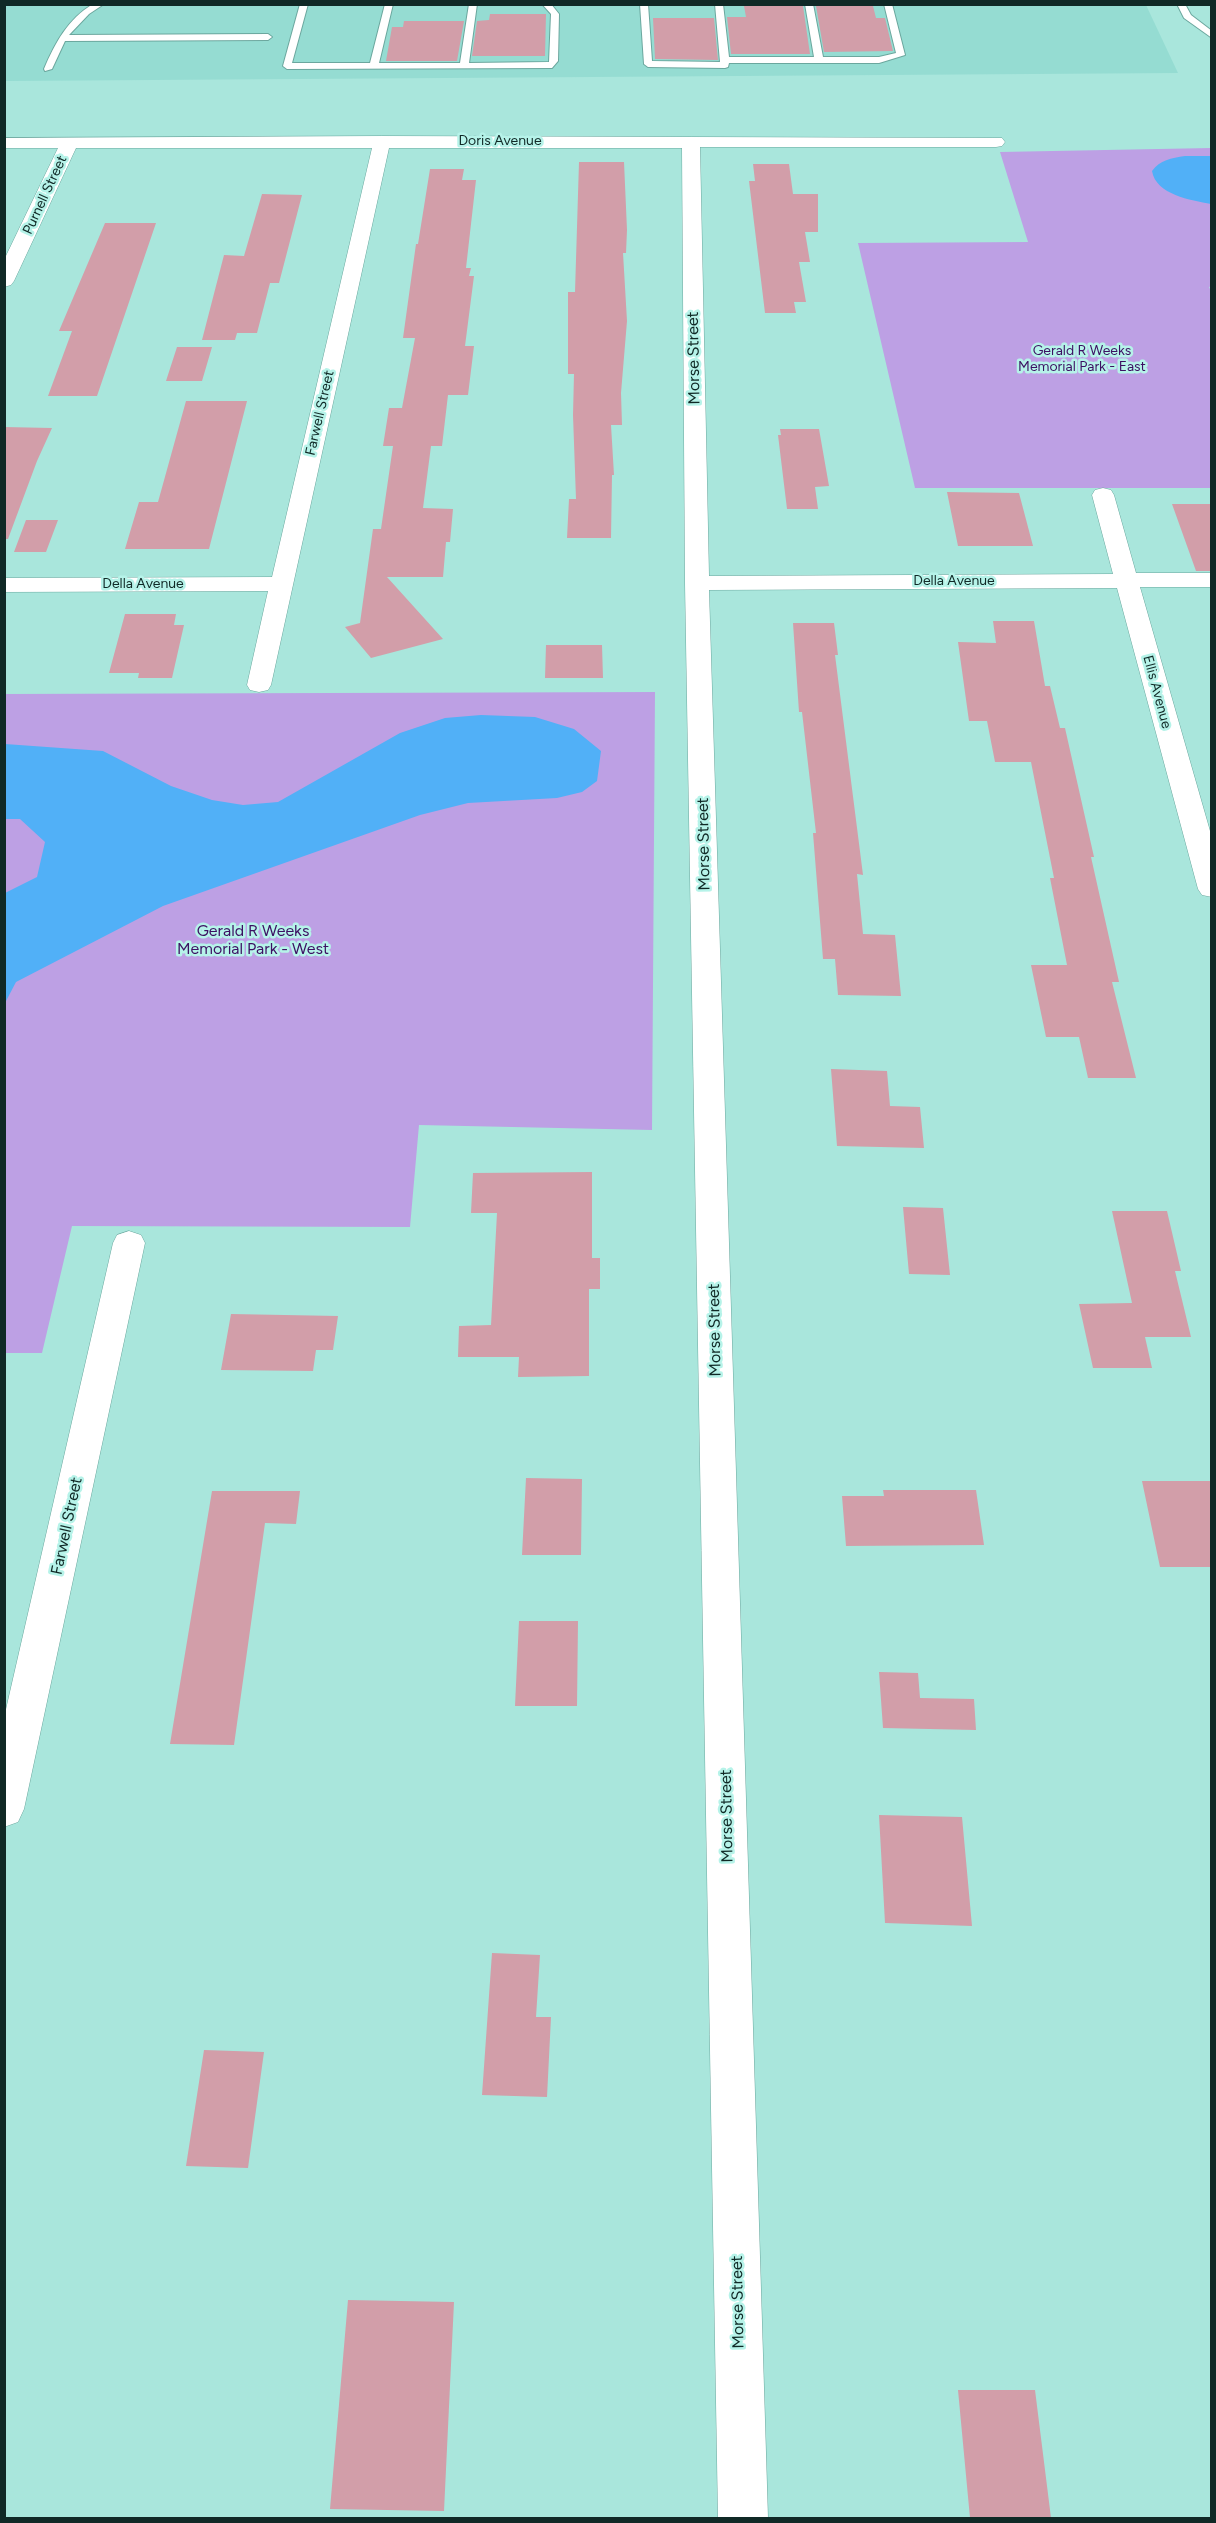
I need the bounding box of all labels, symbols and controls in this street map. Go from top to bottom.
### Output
street label: Doris Avenue [458,133,542,149]
street label: Purnell Street [19,153,71,237]
street label: Morse Street [684,311,704,405]
park label: Gerald R Weeks Memorial Park - East [1018,343,1146,376]
street label: Farwell Street [302,369,338,457]
street label: Della Avenue [913,573,995,589]
street label: Della Avenue [102,576,184,592]
street label: Ellis Avenue [1139,654,1175,730]
street label: Morse Street [694,797,714,891]
park label: Gerald R Weeks Memorial Park - West [177,921,329,959]
street label: Morse Street [705,1283,725,1377]
street label: Farwell Street [47,1476,87,1576]
street label: Morse Street [717,1769,737,1863]
street label: Morse Street [728,2255,748,2349]

